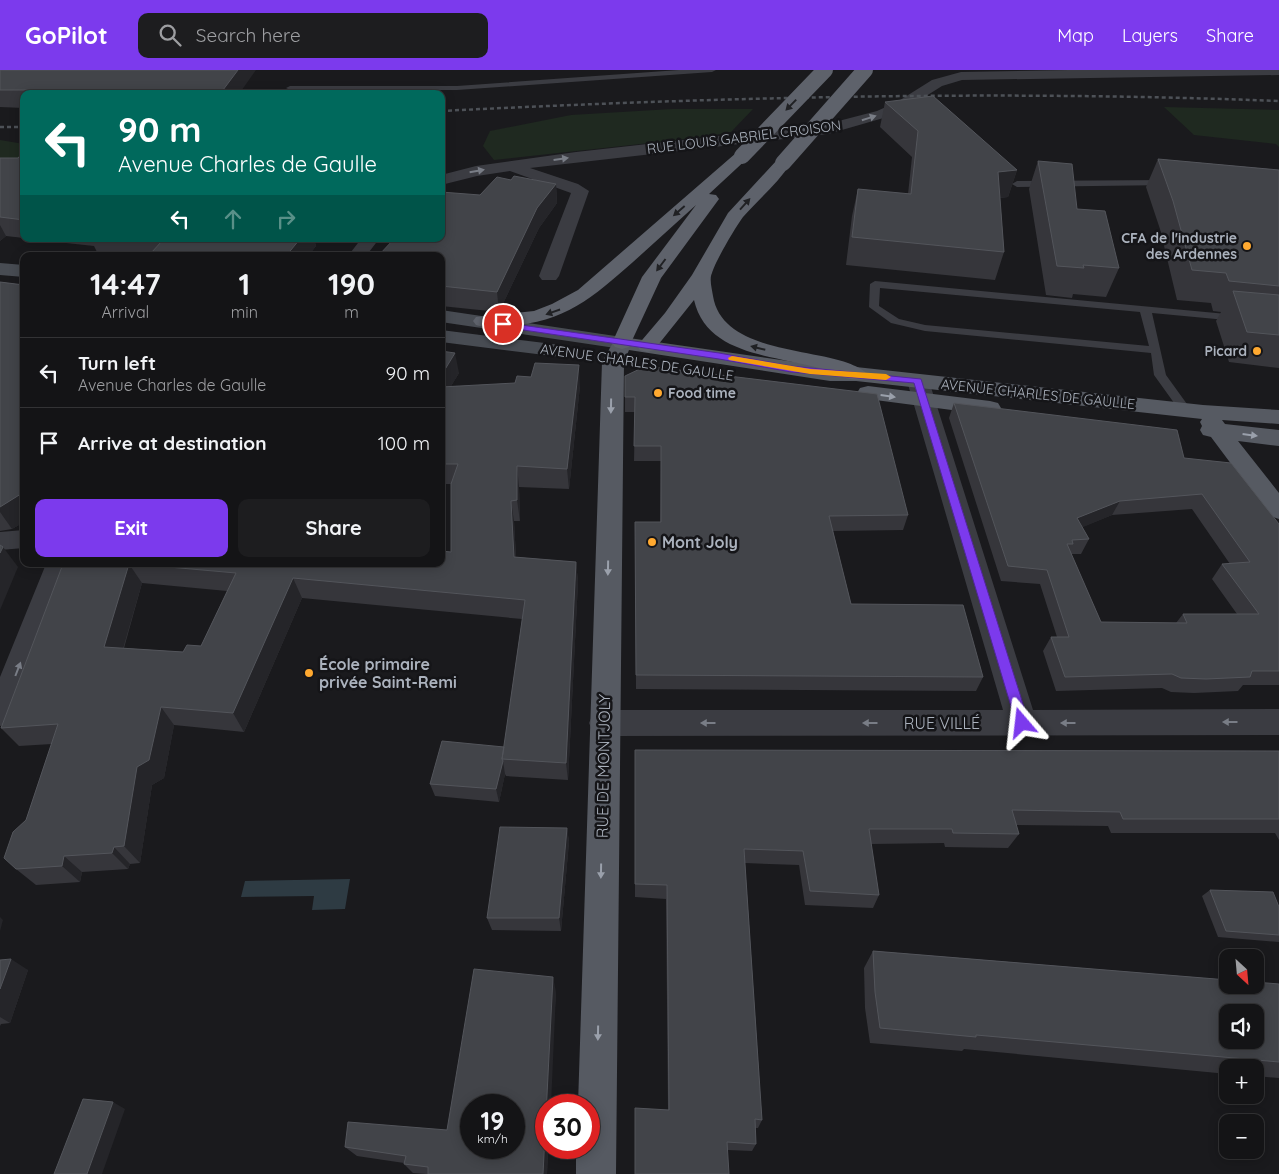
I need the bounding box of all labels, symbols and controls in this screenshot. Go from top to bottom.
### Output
search box [138,13,488,58]
text: GoPilot [25,20,108,50]
icon: search [156,21,184,49]
text: Search here [196,23,301,47]
text: Map [1057,24,1094,47]
text: Layers [1122,24,1178,47]
text: Share [1206,24,1254,47]
one-way arrow [785,99,797,111]
text: 90 m [118,107,201,151]
icon: left [35,110,100,175]
one-way arrow [862,114,877,122]
street label: RUE LOUIS GABRIEL CROISON [646,116,842,158]
text: Avenue Charles de Gaulle [118,150,377,178]
one-way arrow [554,155,570,163]
one-way arrow [469,167,485,175]
one-way arrow [739,199,751,211]
icon: left [166,205,194,233]
icon: ahead [219,205,247,233]
icon: right [272,205,300,233]
one-way arrow [674,205,686,217]
place label: CFA de l'industrie des Ardennes [1121,229,1237,263]
marker: CFA de l'industrie des Ardennes [1241,240,1253,252]
one-way arrow [656,258,666,272]
text: 14:47 [90,265,161,303]
text: 1 [238,265,250,303]
text: 190 [328,265,375,303]
text: Arrival [101,302,149,322]
text: min [231,302,258,322]
text: m [344,302,359,322]
pin [482,303,524,345]
one-way arrow [545,308,560,316]
icon: arrive [489,310,517,338]
street label: AVENUE CHARLES DE GAULLE [539,340,735,384]
place label: Picard [1205,342,1247,360]
one-way arrow [751,344,766,352]
marker: Picard [1251,345,1263,357]
text: Turn left [78,351,156,375]
icon: left [35,359,63,387]
text: 90 m [386,361,430,385]
text: Avenue Charles de Gaulle [78,375,266,395]
street label: AVENUE CHARLES DE GAULLE [940,375,1136,413]
place label: Food time [668,384,736,402]
marker: Food time [652,387,664,399]
one-way arrow [880,392,896,400]
one-way arrow [607,398,615,414]
icon: arrive [35,429,63,457]
text: Arrive at destination [78,431,267,455]
text: 100 m [378,431,430,455]
one-way arrow [1242,431,1258,439]
button: Exit [35,499,228,557]
button: Share [238,499,430,557]
place label: Mont Joly [662,532,738,552]
marker: Mont Joly [646,536,658,548]
one-way arrow [604,561,612,577]
place label: École primaire privée Saint-Remi [319,654,457,692]
one-way arrow [15,661,22,676]
marker: École primaire privée Saint-Remi [303,667,315,679]
street label: RUE DE MONTJOLY [592,694,614,838]
position arrow [995,696,1047,748]
street label: RUE VILLÉ [904,713,980,733]
one-way arrow [1222,718,1238,726]
one-way arrow [700,719,716,727]
one-way arrow [862,719,878,727]
one-way arrow [1060,719,1076,727]
one-way arrow [597,863,605,879]
north arrow [1219,949,1264,994]
map controls [1219,949,1264,1159]
button: sound [1219,1004,1264,1049]
one-way arrow [594,1025,602,1041]
button: + [1219,1059,1264,1104]
speed limit sign: 30 [535,1094,600,1159]
text: 19 [481,1105,504,1136]
button: − [1219,1114,1264,1159]
text: km/h [477,1131,508,1146]

